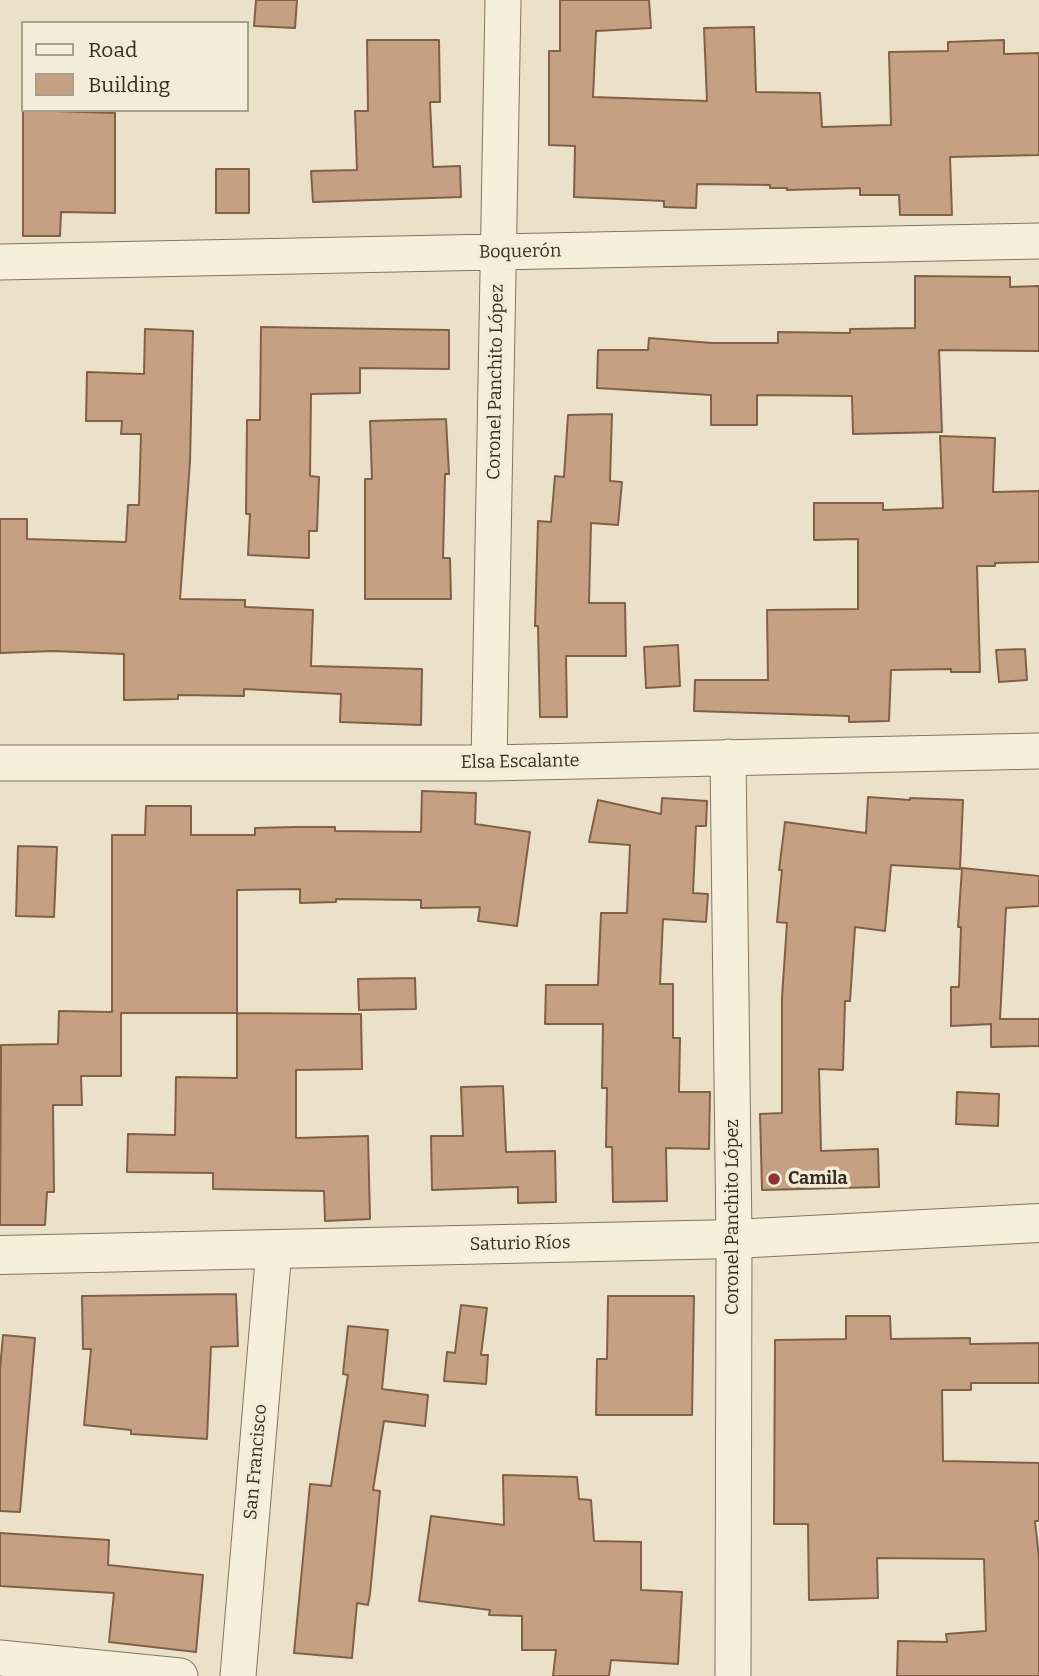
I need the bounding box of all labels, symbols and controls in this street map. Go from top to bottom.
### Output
legend [21,21,248,112]
text: Road [88,37,137,63]
text: Building [88,72,170,98]
street label: Boquerón [479,240,561,264]
street label: Coronel Panchito López [483,284,509,480]
street label: Elsa Escalante [460,750,580,774]
street label: Coronel Panchito López [722,1119,744,1315]
place label: Camila [788,1168,848,1190]
marker: Camila [766,1171,782,1187]
street label: Saturio Ríos [469,1232,571,1256]
street label: San Francisco [240,1403,272,1521]

